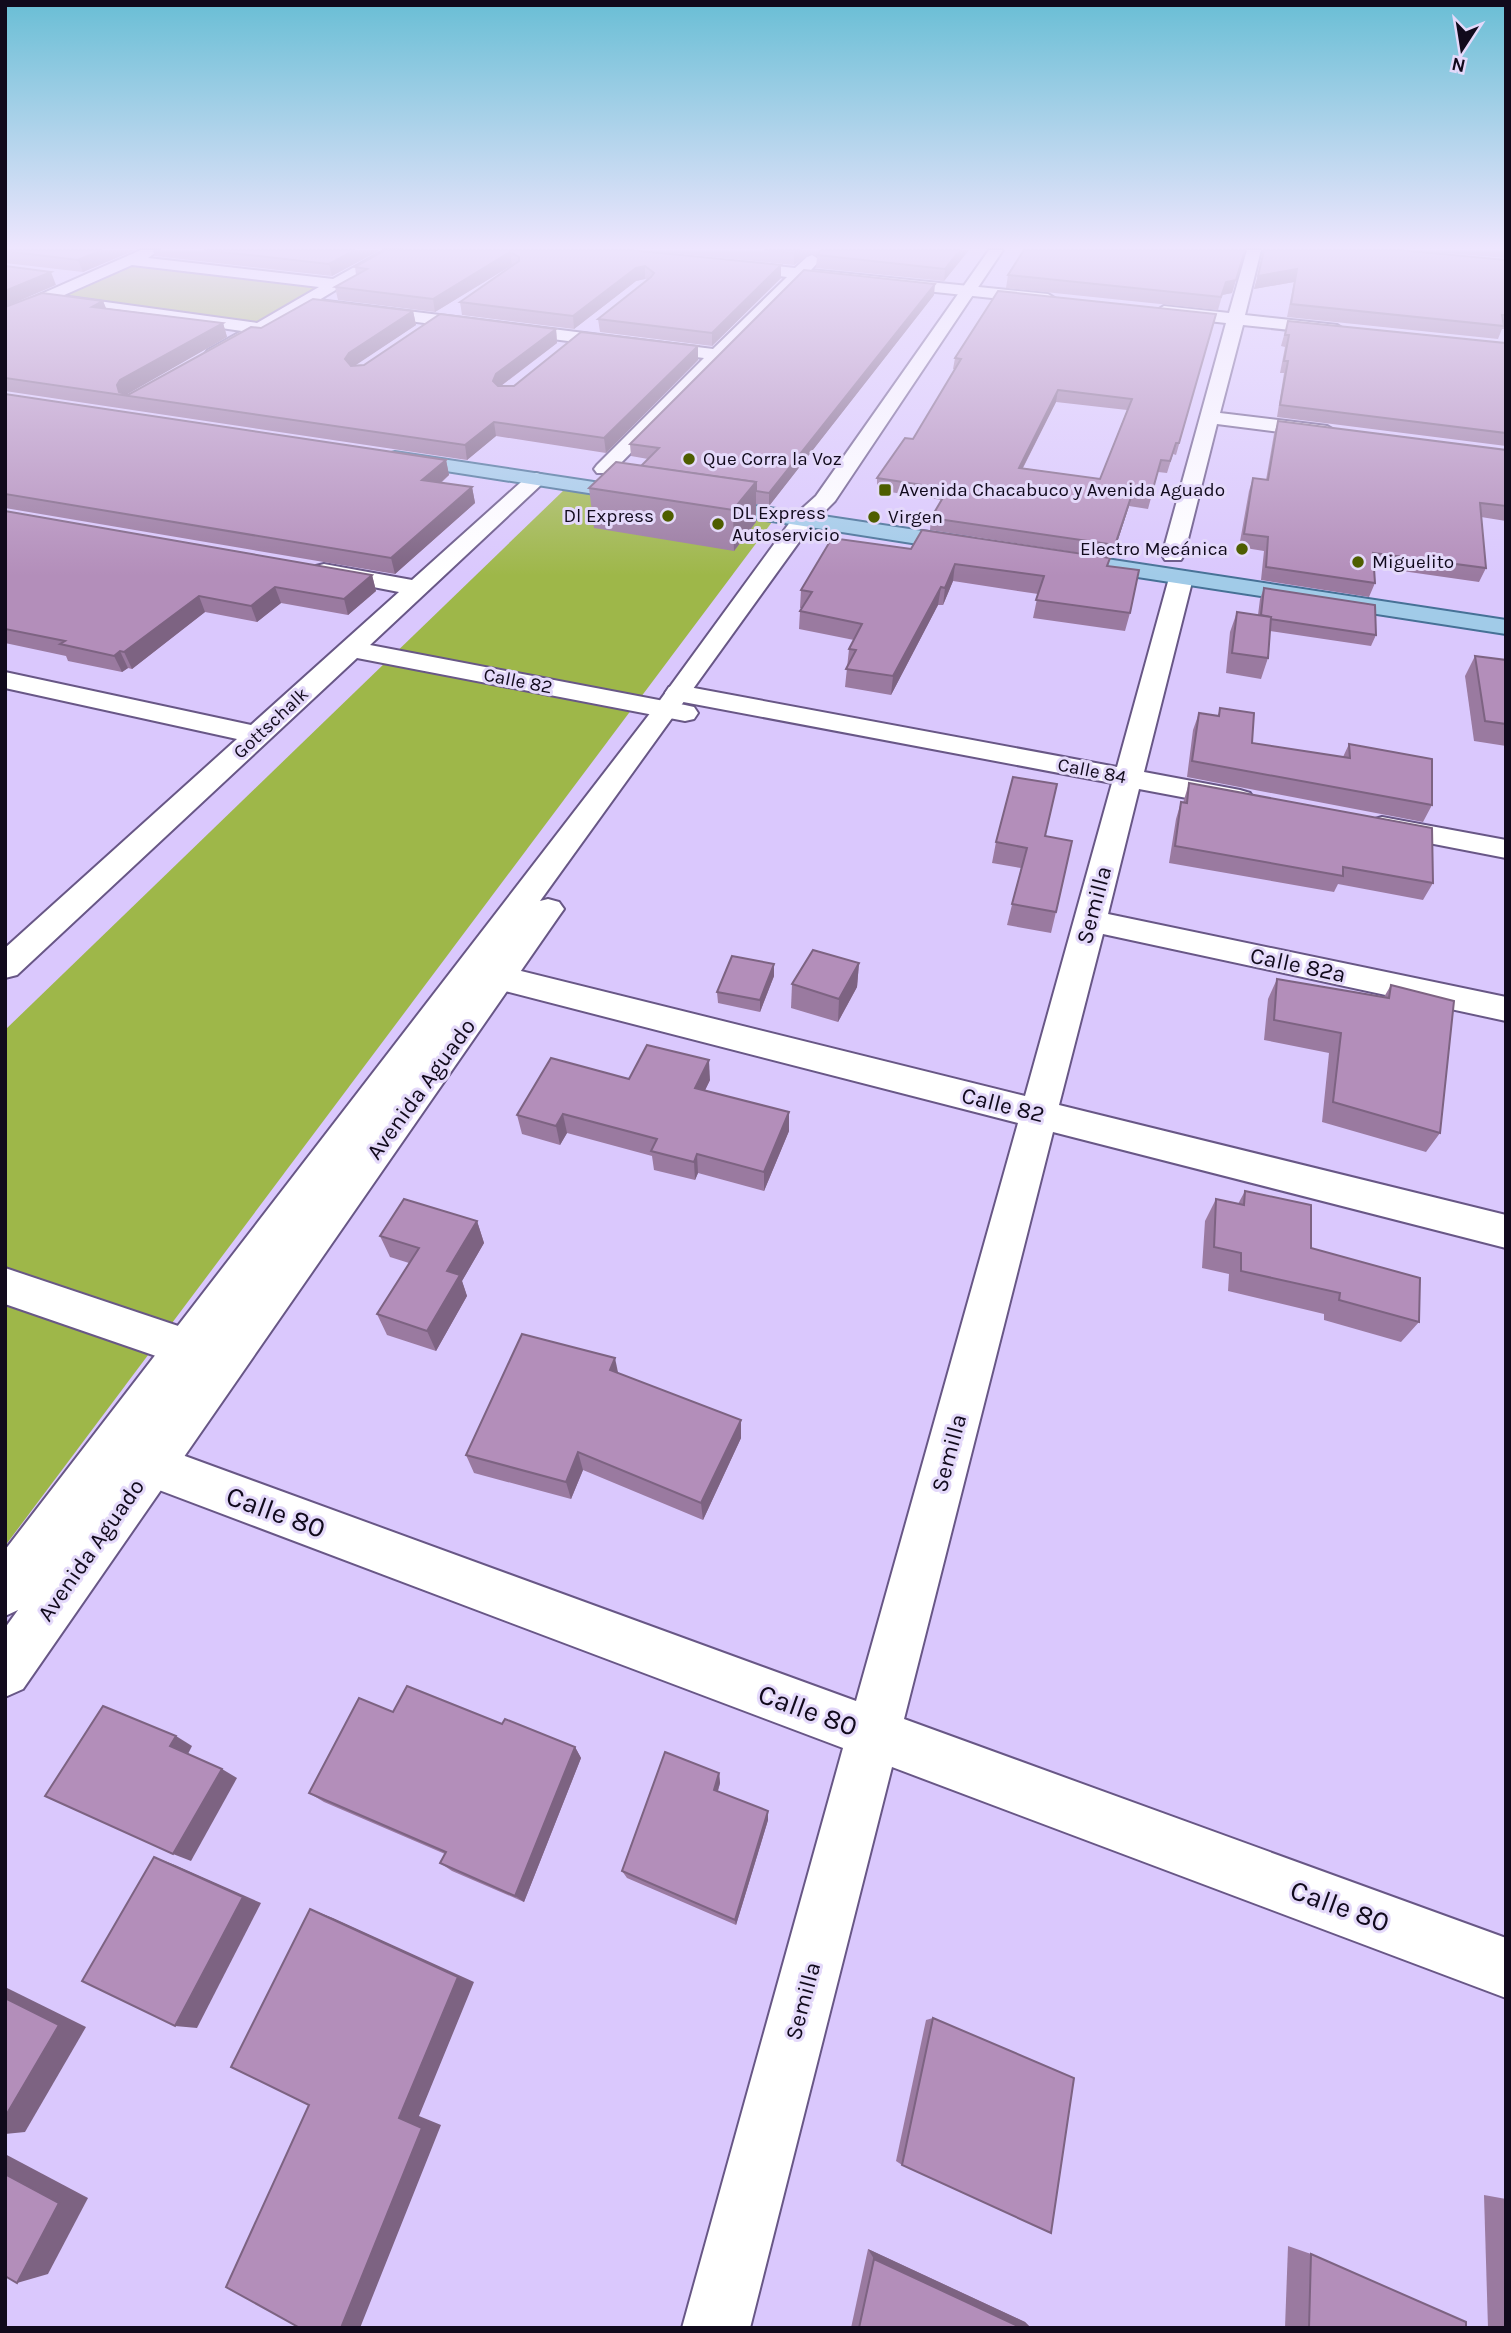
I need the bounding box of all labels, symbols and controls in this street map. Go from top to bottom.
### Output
north arrow [1427,14,1497,84]
text: N [1450,52,1468,77]
place label: Que Corra la Voz [703,448,842,470]
marker: Que Corra la Voz [681,451,697,467]
place label: Avenida Chacabuco y Avenida Aguado [899,479,1225,501]
marker: Avenida Chacabuco y Avenida Aguado [877,482,893,498]
place label: DL Express Autoservicio [732,502,840,546]
place label: Dl Express [564,505,654,527]
place label: Virgen [888,506,943,528]
marker: Dl Express [660,508,676,524]
marker: Virgen [866,509,882,525]
marker: DL Express Autoservicio [710,516,726,532]
place label: Electro Mecánica [1080,538,1228,560]
marker: Electro Mecánica [1234,541,1250,557]
place label: Miguelito [1372,551,1454,573]
marker: Miguelito [1350,554,1366,570]
street label: Calle 82 [482,664,554,698]
street label: Gottschalk [229,682,313,763]
street label: Calle 84 [1056,754,1128,788]
street label: Semilla [1071,863,1117,947]
street label: Calle 82a [1248,942,1348,988]
street label: Avenida Aguado [361,1013,481,1165]
street label: Calle 82 [959,1082,1047,1128]
street label: Semilla [926,1411,972,1495]
street label: Avenida Aguado [32,1474,150,1626]
street label: Calle 80 [222,1479,330,1545]
street label: Calle 80 [754,1677,862,1743]
street label: Calle 80 [1286,1873,1394,1939]
street label: Semilla [780,1959,826,2043]

